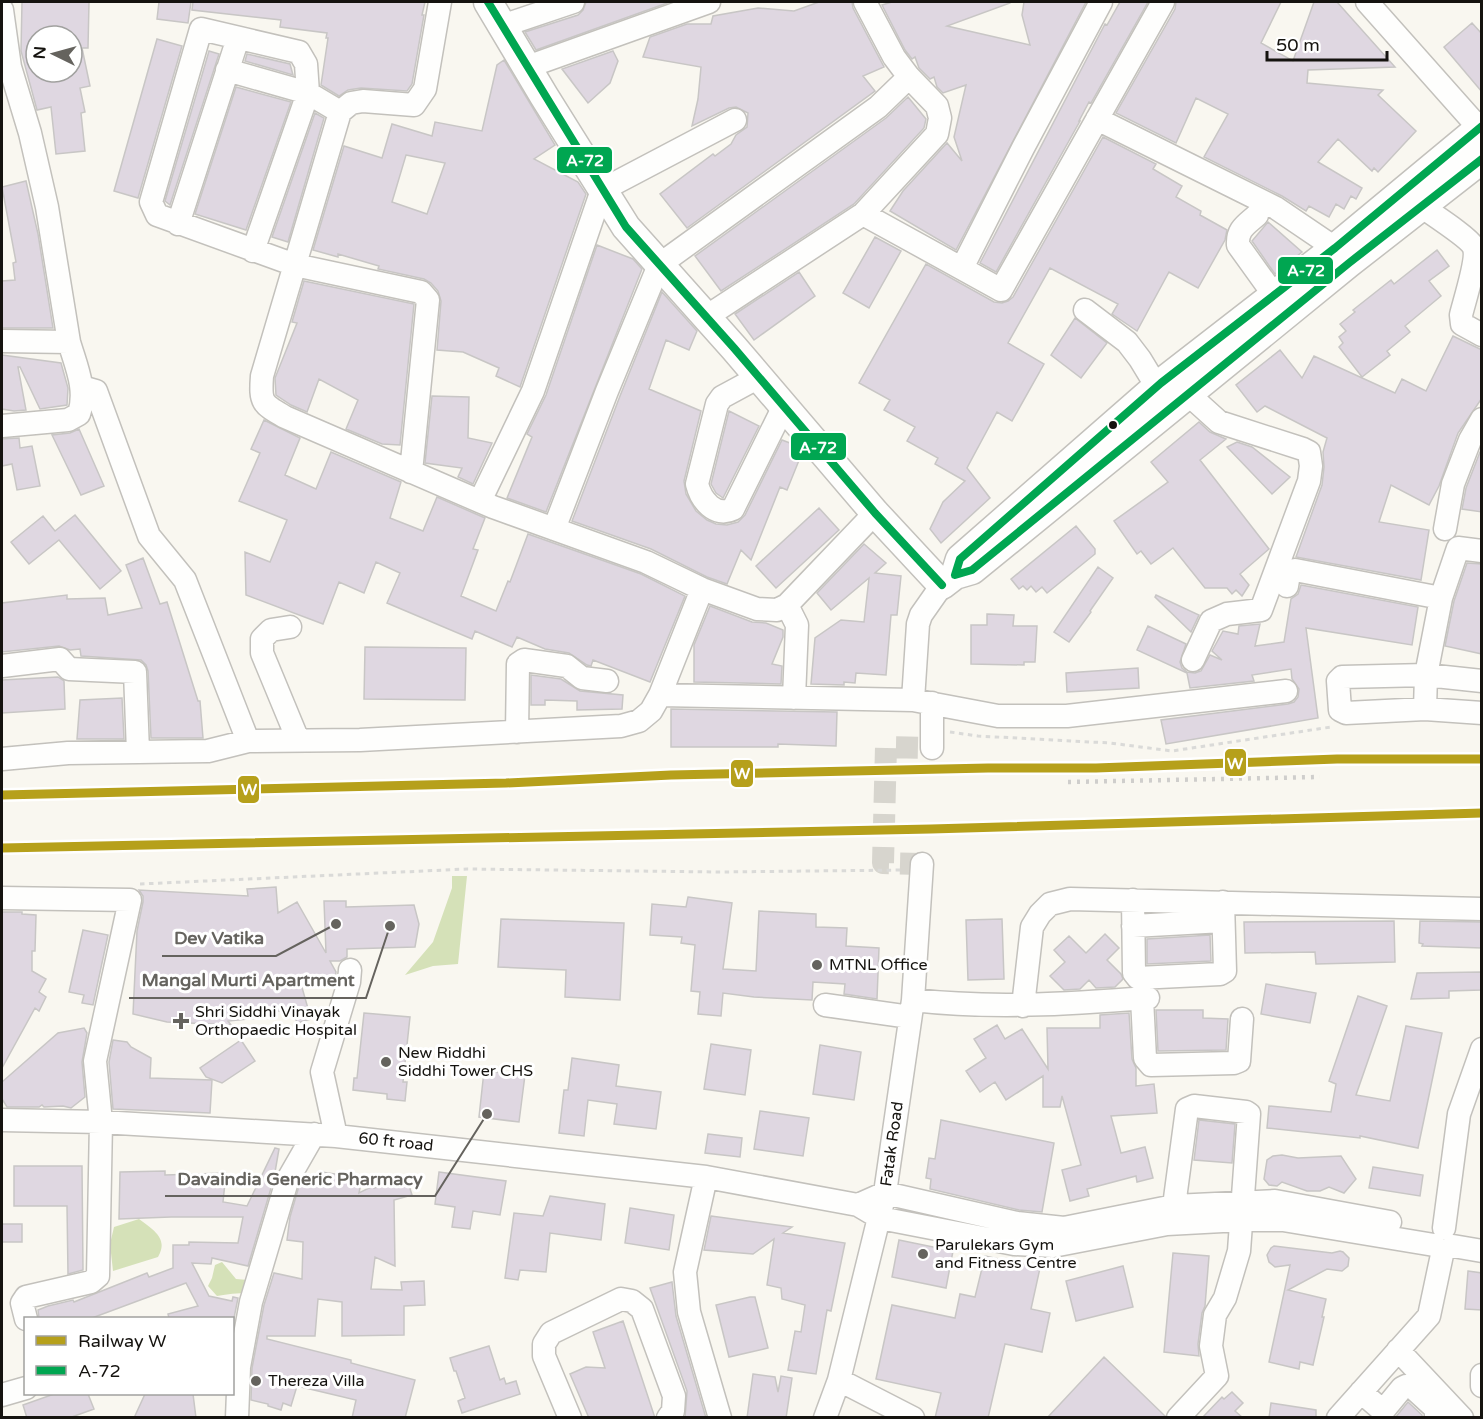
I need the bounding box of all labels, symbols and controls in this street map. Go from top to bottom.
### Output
north arrow [24,24,84,84]
scale bar [1267,24,1387,62]
text: 50 m [1276,34,1320,56]
text: N [30,46,51,60]
line badge: A-72 [556,146,613,174]
text: A-72 [566,151,604,171]
line badge: A-72 [1277,256,1334,285]
text: A-72 [1287,261,1325,281]
unlabelled marker [1107,419,1119,431]
line badge: A-72 [790,432,847,461]
text: A-72 [799,438,837,458]
line badge: W [1224,748,1247,777]
text: W [1227,754,1244,774]
line badge: W [730,759,754,788]
text: W [734,764,751,784]
line badge: W [237,775,260,804]
text: W [241,780,258,800]
callout: Dev Vatika [162,920,276,956]
text: Dev Vatika [174,927,264,949]
place label: MTNL Office [829,955,927,975]
marker: MTNL Office [810,958,824,972]
callout: Mangal Murti Apartment [129,962,366,998]
text: Mangal Murti Apartment [141,969,355,991]
place label: Shri Siddhi Vinayak Orthopaedic Hospital [195,1002,357,1040]
marker: Shri Siddhi Vinayak Orthopaedic Hospital [172,1012,190,1030]
place label: New Riddhi Siddhi Tower CHS [398,1043,533,1081]
marker: New Riddhi Siddhi Tower CHS [379,1055,393,1069]
street label: Fatak Road [876,1100,908,1188]
street label: 60 ft road [358,1128,434,1156]
callout: Davaindia Generic Pharmacy [165,1160,435,1196]
text: Davaindia Generic Pharmacy [177,1168,423,1190]
place label: Parulekars Gym and Fitness Centre [935,1235,1077,1273]
marker: Parulekars Gym and Fitness Centre [916,1247,930,1261]
legend [24,1317,234,1395]
text: Railway W [78,1330,167,1352]
text: A-72 [78,1360,121,1382]
place label: Thereza Villa [268,1371,364,1391]
marker: Thereza Villa [249,1374,263,1388]

